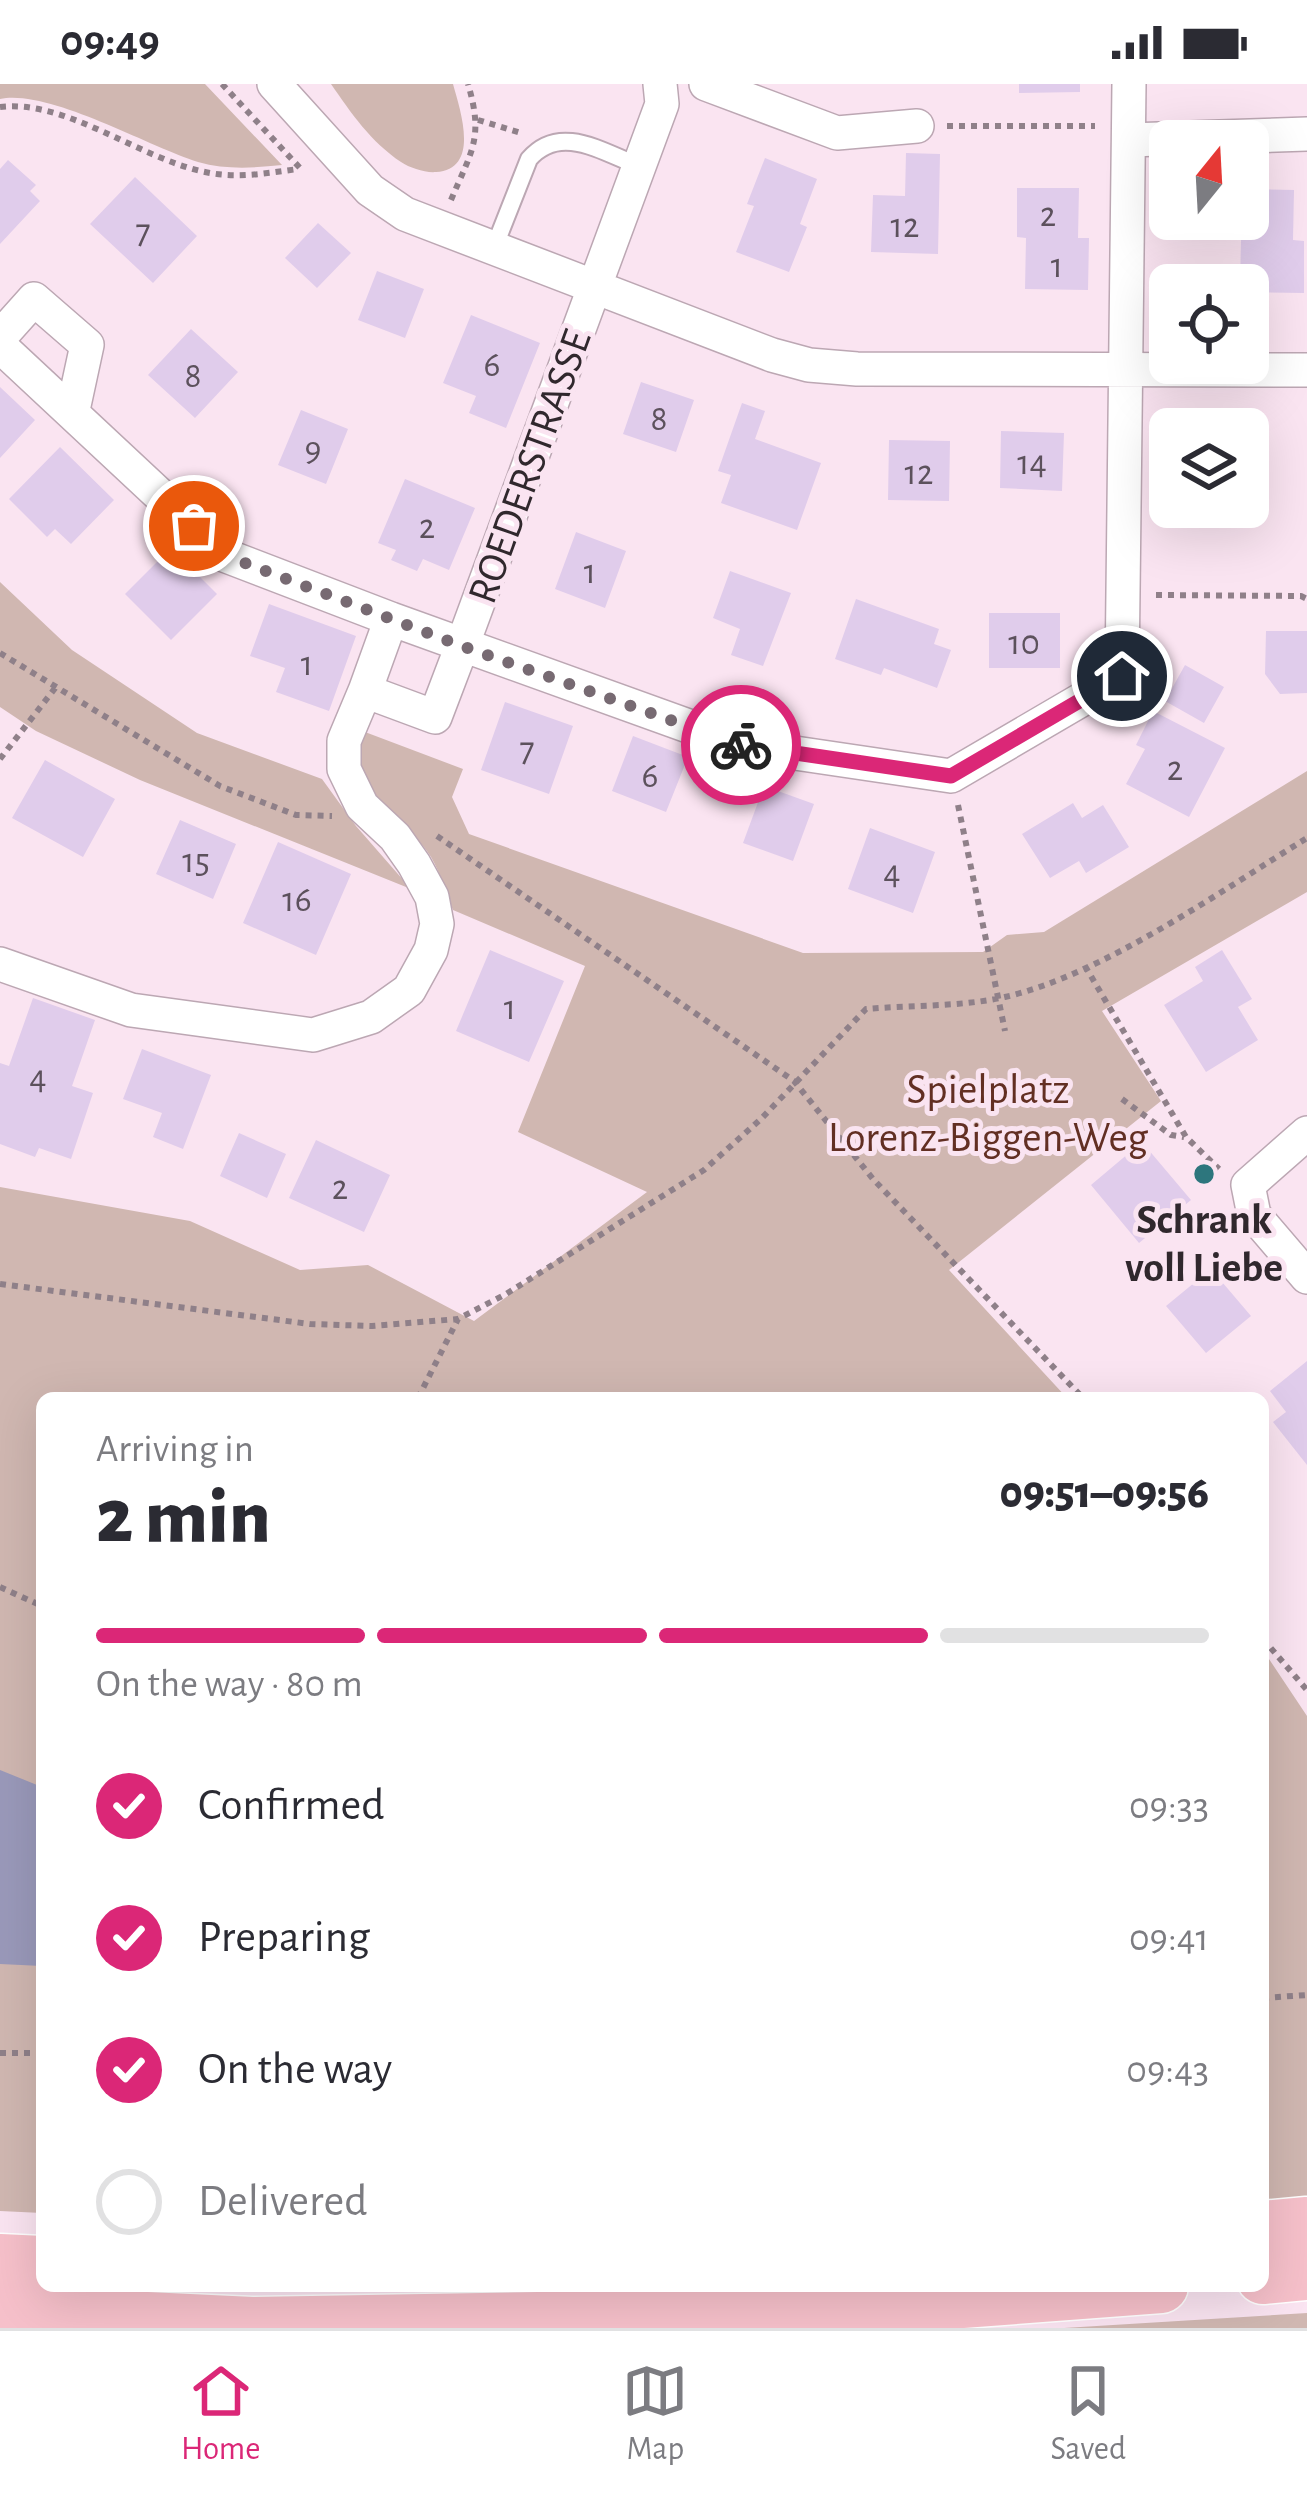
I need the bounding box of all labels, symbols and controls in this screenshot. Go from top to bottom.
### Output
text: 09:49 [60,19,160,64]
north arrow [1149,120,1269,240]
map controls [1149,120,1269,528]
house number: 2 [1040,197,1056,233]
house number: 12 [891,208,919,244]
house number: 7 [135,214,151,250]
house number: 1 [1051,248,1063,284]
button: locate [1149,264,1269,384]
street label: ROEDERSTRASSE [461,324,599,609]
house number: 6 [484,347,500,383]
house number: 8 [184,358,202,394]
house number: 8 [650,401,668,437]
button: layers [1149,408,1269,528]
house number: 9 [305,431,321,467]
house number: 14 [1017,445,1047,481]
house number: 12 [905,455,933,491]
pin [143,475,245,577]
icon: bag [161,493,227,559]
house number: 2 [419,509,435,545]
house number: 1 [584,554,596,590]
house number: 10 [1008,625,1040,661]
pin [1071,625,1173,727]
icon: home [1089,643,1155,709]
house number: 1 [301,646,313,682]
courier [681,685,801,805]
icon: bike [708,712,774,778]
house number: 7 [519,732,535,768]
house number: 2 [1167,751,1183,787]
house number: 6 [642,758,658,794]
house number: 15 [182,843,210,879]
house number: 4 [883,855,901,891]
house number: 16 [282,882,312,918]
house number: 1 [504,990,516,1026]
house number: 4 [29,1060,47,1096]
park label: Spielplatz Lorenz-Biggen-Weg [828,1069,1148,1159]
marker: Schrank voll Liebe [1191,1161,1217,1187]
house number: 2 [332,1170,348,1206]
place label: Schrank voll Liebe [1125,1199,1283,1289]
text: Arriving in [96,1430,254,1469]
text: 09:51–09:56 [999,1471,1209,1516]
text: 2 min [96,1479,271,1557]
text: On the way · 80 m [96,1665,363,1704]
icon: check [96,1773,162,1839]
text: Confirmed [198,1783,384,1828]
text: 09:33 [1129,1787,1209,1826]
icon: check [96,1905,162,1971]
text: Preparing [198,1915,370,1960]
text: 09:41 [1129,1919,1209,1958]
icon: check [96,2037,162,2103]
text: On the way [198,2047,392,2092]
text: 09:43 [1126,2051,1209,2090]
text: Delivered [198,2179,367,2224]
tab: Home [181,2358,260,2470]
tab: Map [622,2358,688,2470]
tab: Saved [1050,2358,1126,2470]

